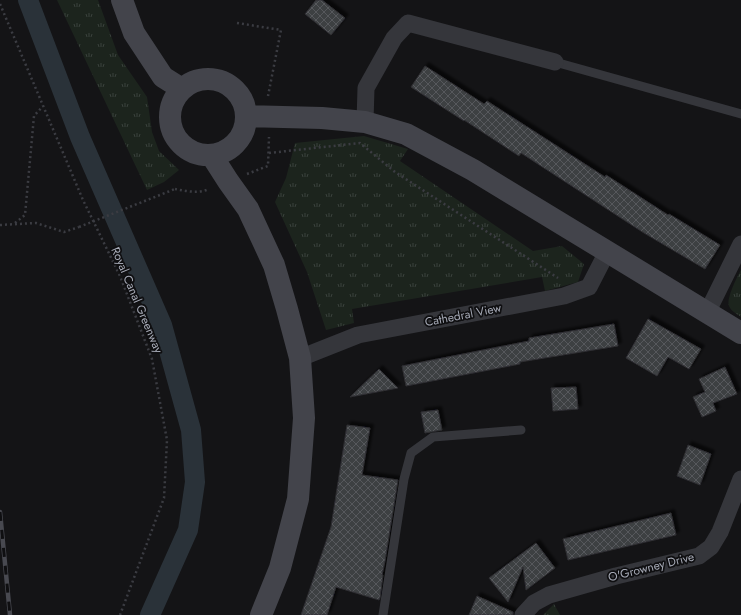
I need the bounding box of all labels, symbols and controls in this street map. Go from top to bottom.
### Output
street label: Royal Canal Greenway [106,244,168,357]
street label: Cathedral View [423,299,504,331]
street label: O'Growney Drive [606,548,696,586]

